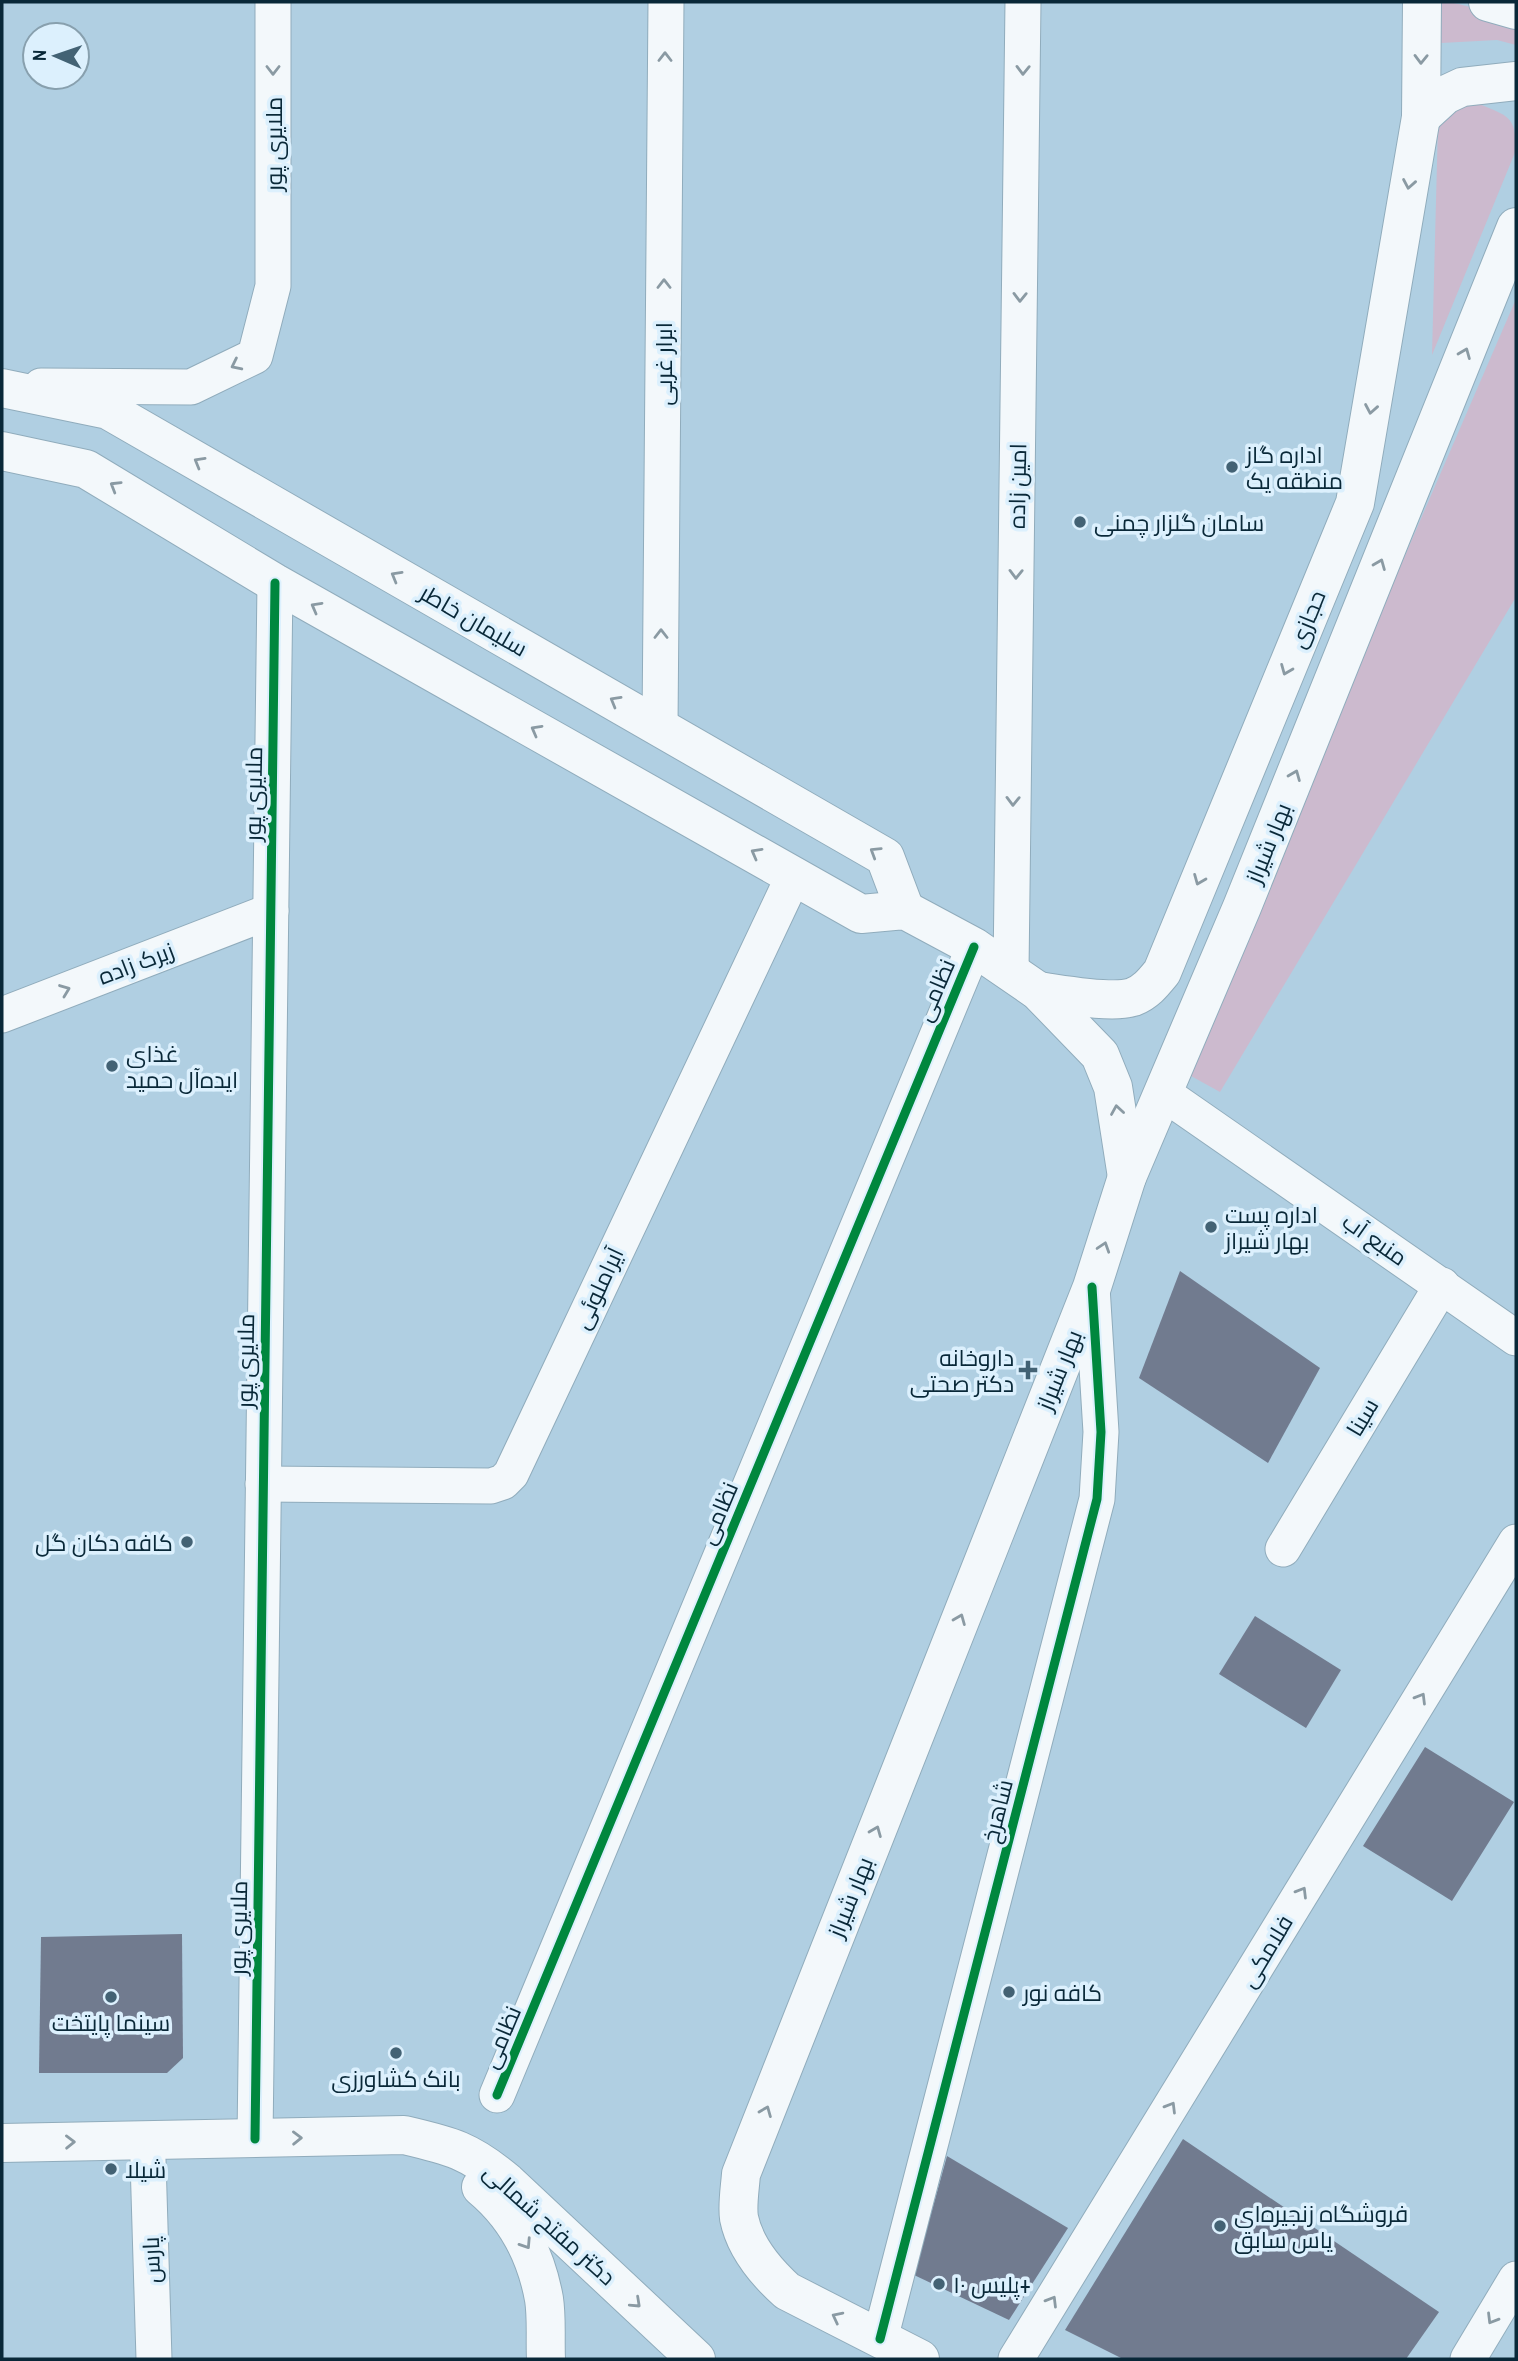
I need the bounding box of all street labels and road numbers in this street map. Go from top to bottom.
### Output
street label: ملایری پور [258,97,289,193]
street label: ابرار غربی [648,322,679,406]
street label: امین زاده [1001,443,1033,529]
street label: سلیمان خاطر [413,576,533,663]
street label: حجازی [1281,585,1333,653]
street label: ملایری پور [237,746,269,844]
street label: بهار شیراز [1237,798,1298,890]
street label: زیرک زاده [93,934,179,992]
street label: نظامی [908,954,962,1026]
street label: منبع آب [1336,1206,1414,1273]
street label: آیراملوئی [566,1242,630,1334]
street label: ملایری پور [229,1313,261,1411]
street label: بهار شیراز [1028,1325,1089,1417]
street label: سینا [1339,1392,1385,1442]
street label: نظامی [691,1477,745,1549]
street label: شاهرخ [974,1776,1021,1846]
street label: بهار شیراز [819,1852,880,1944]
street label: ملایری پور [222,1880,254,1978]
street label: فلامکی [1232,1909,1300,1993]
street label: نظامی [474,2001,528,2073]
street label: دکتر مفتح شمالی [476,2156,623,2293]
street label: پارس [135,2236,167,2284]

